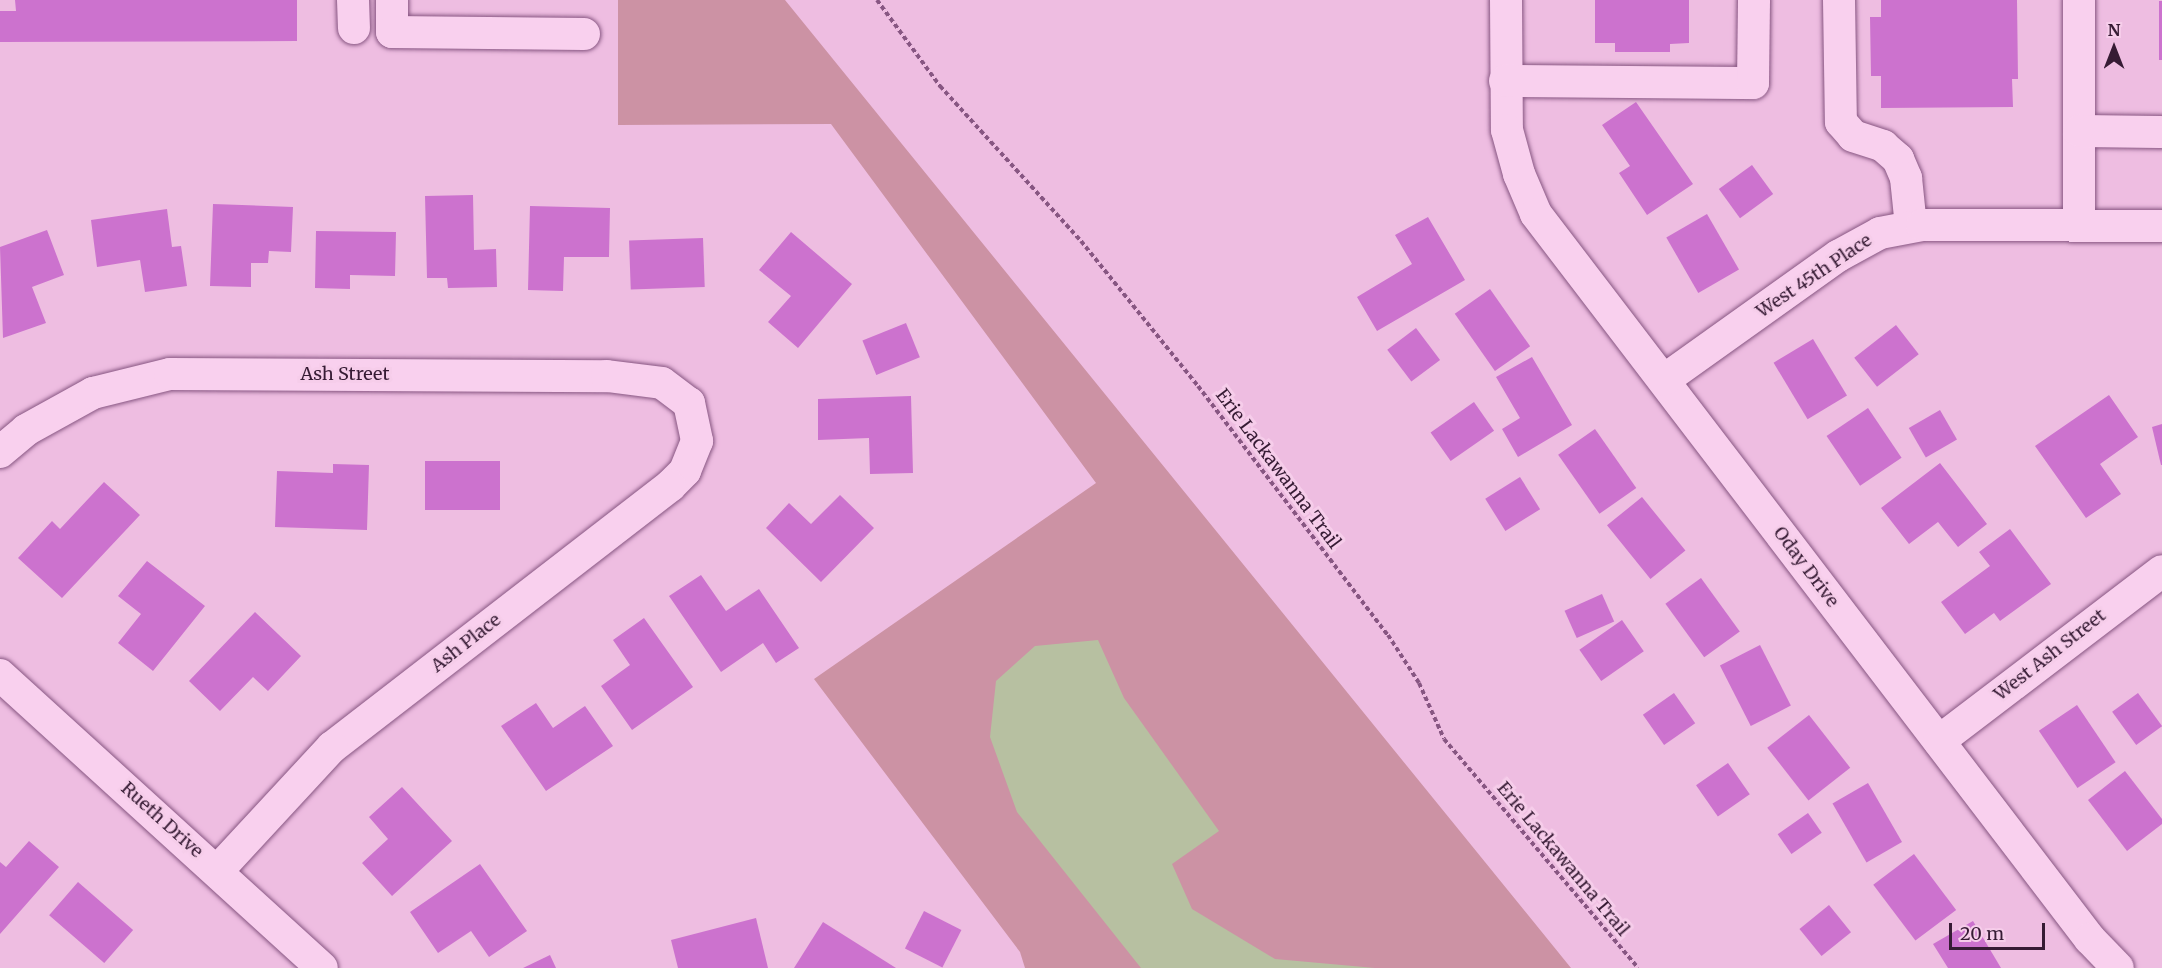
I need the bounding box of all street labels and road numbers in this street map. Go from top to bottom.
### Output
street label: West 45th Place [1752,229,1876,323]
street label: Ash Street [301,363,389,385]
street label: Erie Lackawanna Trail [1211,385,1345,553]
street label: Oday Drive [1769,523,1843,611]
street label: West Ash Street [1990,605,2110,705]
street label: Ash Place [427,609,505,677]
street label: Rueth Drive [117,778,207,862]
street label: Erie Lackawanna Trail [1492,778,1634,940]

